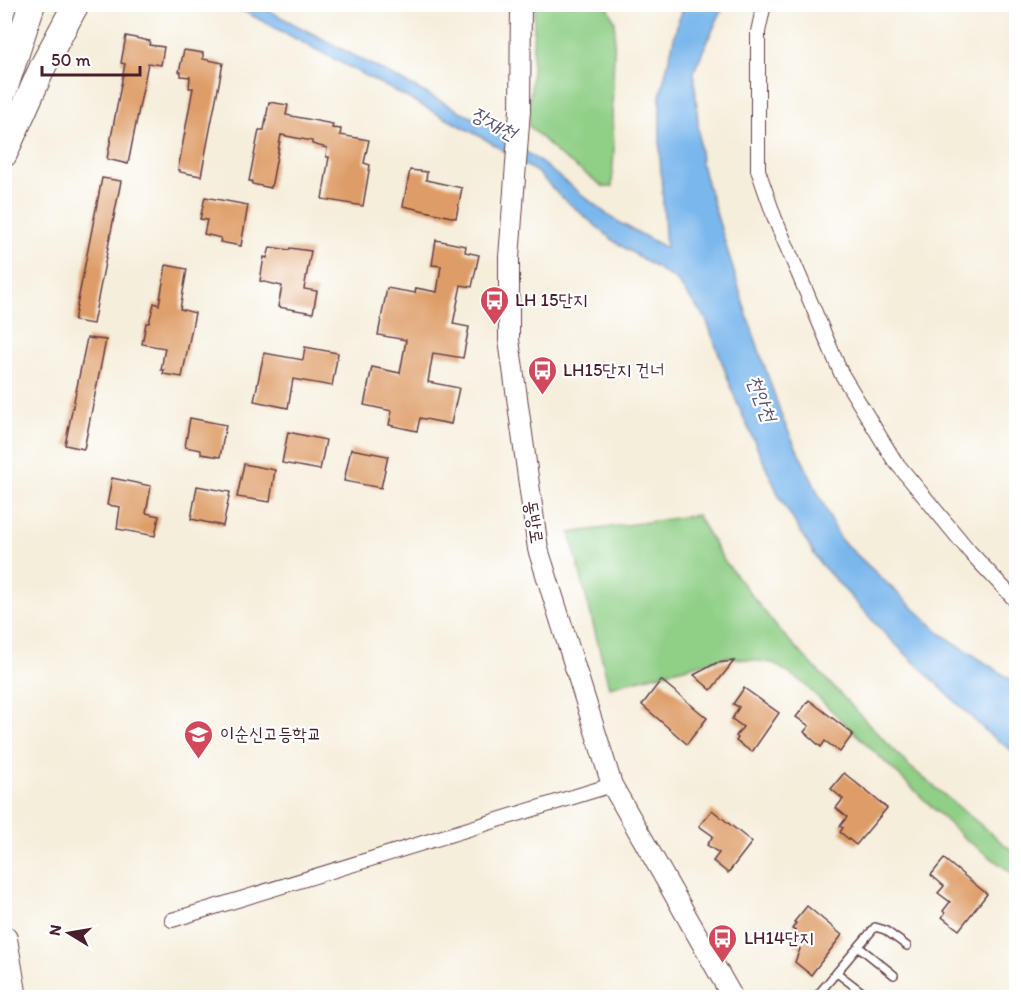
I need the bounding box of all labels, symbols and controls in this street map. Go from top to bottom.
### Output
scale bar [42,39,140,77]
text: 50 m [51,49,91,71]
water label: 장재천 [467,101,523,146]
bus stop icon: LH 15단지 [478,284,510,326]
place label: LH 15단지 [515,289,587,311]
bus stop icon: LH15단지 건너 [526,354,558,396]
place label: LH15단지 건너 [563,359,664,381]
water label: 천안천 [742,371,783,427]
street label: 동방로 [520,499,548,545]
school or university icon: 이순신고등학교 [183,718,215,760]
place label: 이순신고등학교 [220,723,321,745]
north arrow [39,903,99,963]
bus stop icon: LH14단지 [707,922,739,964]
text: N [44,923,65,937]
place label: LH14단지 [744,927,814,949]

